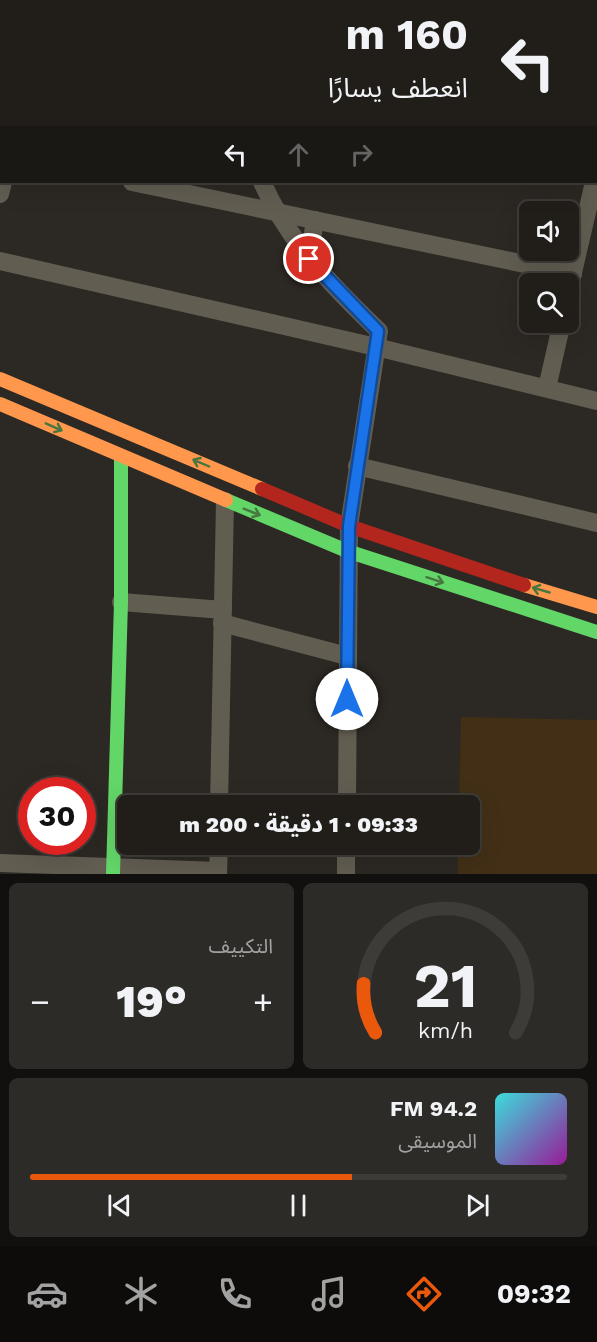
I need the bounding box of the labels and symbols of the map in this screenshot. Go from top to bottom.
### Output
pin [283,233,334,284]
one-way arrow [44,422,62,433]
one-way arrow [193,457,211,468]
one-way arrow [243,507,261,518]
one-way arrow [425,575,444,586]
one-way arrow [532,584,551,595]
position arrow [315,667,379,731]
speed limit sign: 30 [18,777,96,855]

